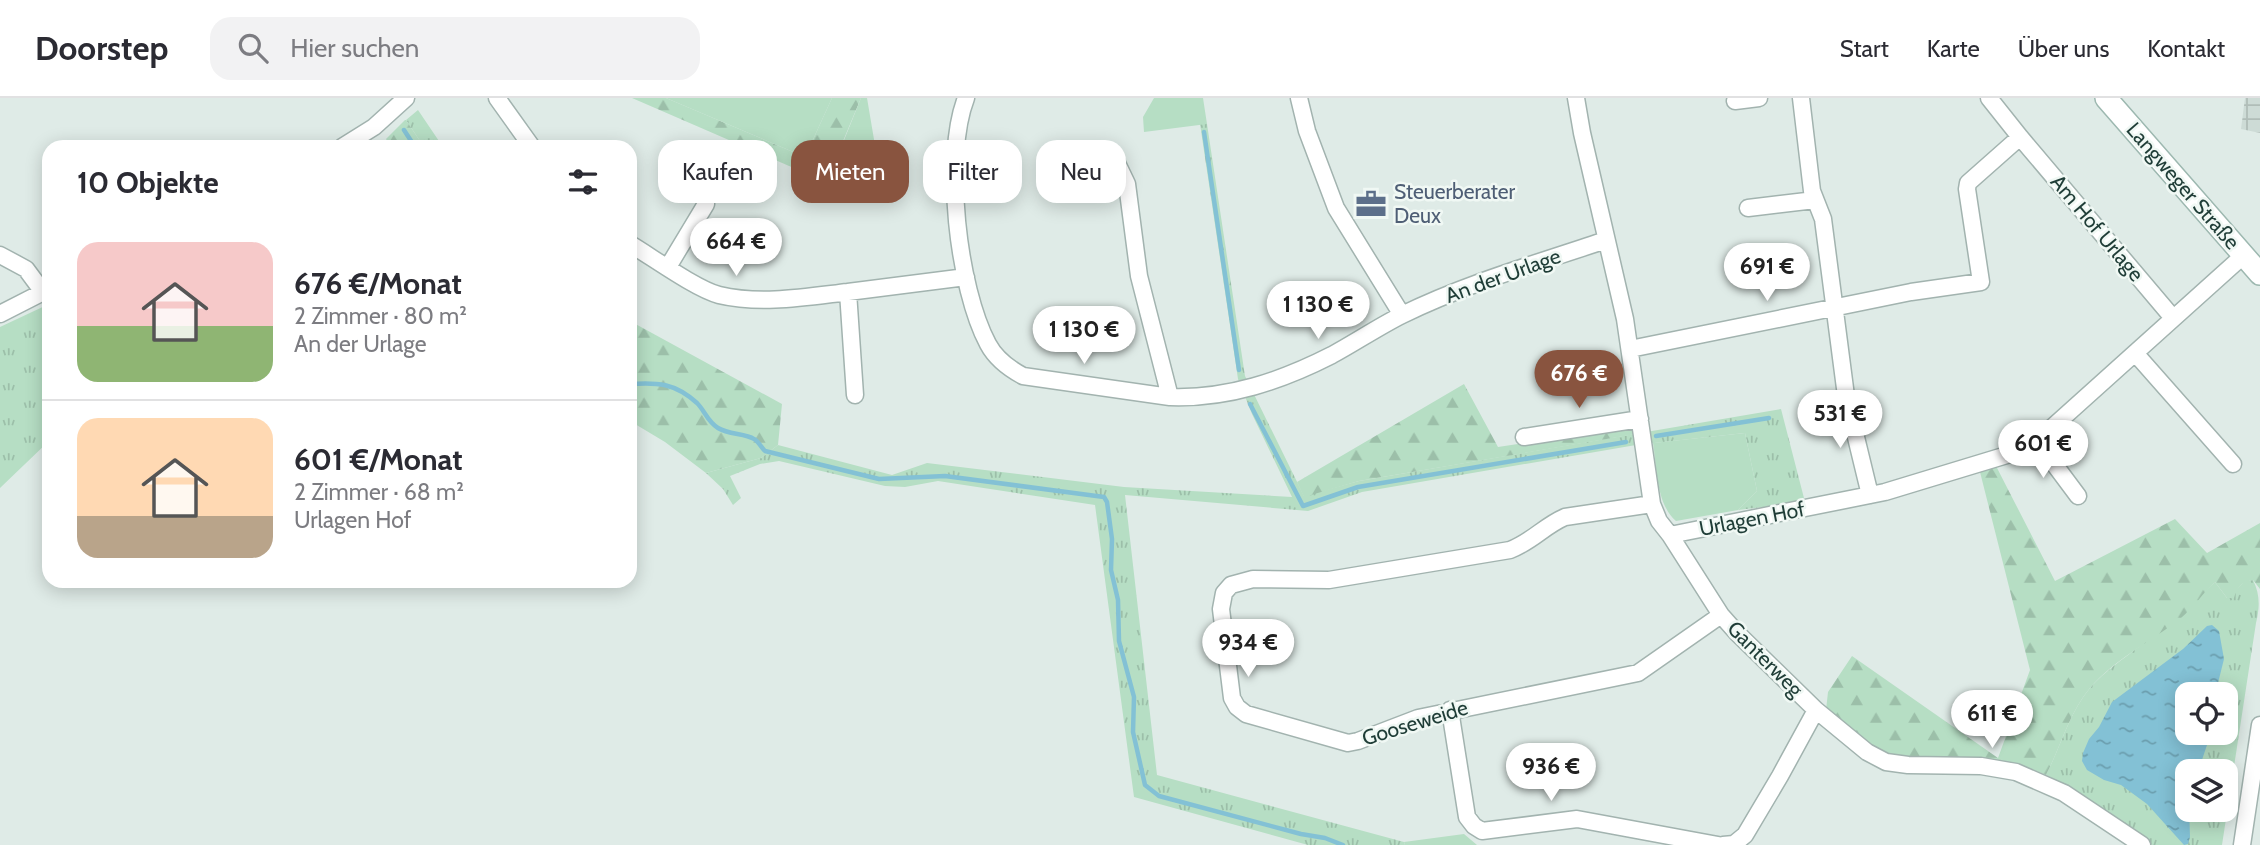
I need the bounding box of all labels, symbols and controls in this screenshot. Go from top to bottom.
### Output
search box [210,17,700,80]
text: Doorstep [35,28,168,68]
icon: search [234,29,272,67]
text: Hier suchen [290,32,419,64]
text: Start [1840,34,1889,63]
text: Karte [1927,34,1980,63]
text: Über uns [2018,34,2109,63]
text: Kontakt [2147,34,2225,63]
street label: Langweger Straße [2122,117,2245,254]
chip: Kaufen [658,140,777,203]
chip: Mieten [791,140,909,203]
chip: Filter [923,140,1022,203]
chip: Neu [1036,140,1126,203]
icon: filters [564,163,602,201]
text: 10 Objekte [77,164,219,201]
street label: Am Hof Urlage [2046,169,2149,286]
place label: Steuerberater Deux [1394,179,1516,228]
office icon: Steuerberater Deux [1354,187,1388,221]
pin: 664 € [687,218,785,278]
text: 664 € [706,227,766,255]
street label: An der Urlage [1442,243,1564,308]
pin: 691 € [1718,244,1816,303]
text: 691 € [1740,252,1794,280]
text: 676 €/Monat [294,265,462,302]
icon: home [133,270,217,354]
pin: 1 130 € [1253,282,1383,341]
text: 1 130 € [1283,290,1353,318]
text: 2 Zimmer · 80 m² [294,302,467,330]
pin: 1 130 € [1019,306,1149,366]
text: 1 130 € [1049,315,1119,343]
text: An der Urlage [294,330,426,358]
pin: 676 € [1530,350,1628,410]
text: 676 € [1551,359,1608,387]
pin: 531 € [1791,390,1889,450]
text: 531 € [1813,399,1867,427]
pin: 601 € [1994,420,2092,480]
text: 601 € [2014,429,2072,457]
text: 601 €/Monat [294,441,463,478]
icon: home [133,446,217,530]
text: 2 Zimmer · 68 m² [294,478,464,506]
street label: Urlagen Hof [1697,496,1807,541]
text: Urlagen Hof [294,506,411,534]
street label: Ganterweg [1722,616,1809,702]
pin: 934 € [1199,620,1297,679]
text: 934 € [1218,628,1278,656]
map controls [2175,682,2238,822]
button: locate [2175,682,2238,745]
pin: 611 € [1943,690,2041,750]
street label: Gooseweide [1359,695,1471,750]
text: 611 € [1967,699,2017,727]
pin: 936 € [1502,744,1600,803]
text: 936 € [1522,752,1580,780]
button: layers [2175,759,2238,822]

